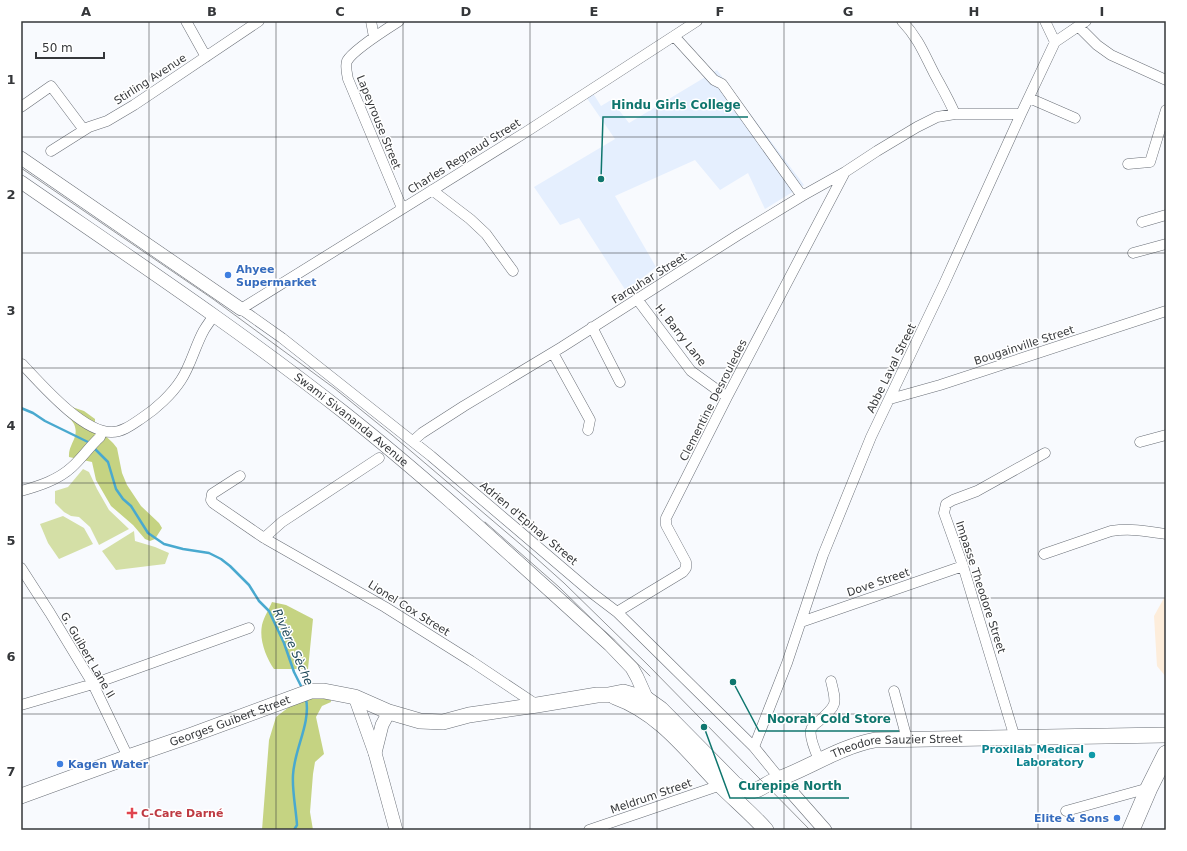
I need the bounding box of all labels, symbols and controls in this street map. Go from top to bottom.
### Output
text: A [81,4,91,19]
text: B [207,4,217,19]
text: C [335,4,345,19]
text: D [461,4,472,19]
text: E [590,4,598,19]
text: F [716,4,724,19]
text: G [843,4,853,19]
text: H [969,4,979,19]
text: I [1100,4,1104,19]
scale bar [36,34,104,60]
text: 50 m [42,41,73,55]
street label: Stirling Avenue [112,51,189,108]
text: 1 [6,72,16,87]
street label: Lapeyrouse Street [354,73,404,172]
callout: Hindu Girls College [603,93,748,117]
text: Hindu Girls College [611,98,741,112]
street label: Charles Regnaud Street [406,116,524,197]
text: 2 [6,187,16,202]
street label: Farquhar Street [610,250,690,307]
place label: Ahyee Supermarket [236,263,317,289]
marker: Ahyee Supermarket [223,270,233,280]
street label: H. Barry Lane [652,302,709,369]
text: 3 [6,303,16,318]
street label: Abbe Laval Street [864,321,919,415]
street label: Bougainville Street [973,323,1076,368]
street label: Clementine Desrouledes [677,337,750,463]
street label: Swami Sivananda Avenue [291,370,411,469]
text: 4 [6,418,16,433]
street label: Adrien d'Epinay Street [477,479,581,568]
street label: Impasse Theodore Street [953,519,1008,656]
text: 5 [6,533,16,548]
street label: Dove Street [845,565,912,599]
street label: Lionel Cox Street [366,578,452,639]
water label: Rivière Sèche [270,607,316,687]
street label: G. Guibert Lane II [58,610,117,700]
text: 6 [6,649,16,664]
street label: Georges Guibert Street [168,693,293,749]
callout: Noorah Cold Store [759,707,899,731]
text: Noorah Cold Store [767,712,891,726]
street label: Theodore Sauzier Street [828,732,963,761]
place label: Proxilab Medical Laboratory [981,743,1084,769]
marker: Proxilab Medical Laboratory [1087,750,1097,760]
place label: Kagen Water [68,758,149,771]
marker: Kagen Water [55,759,65,769]
text: 7 [6,764,16,779]
callout: Curepipe North [730,774,849,798]
street label: Meldrum Street [609,776,694,817]
text: Curepipe North [738,779,842,793]
marker: C-Care Darné [126,807,138,819]
place label: C-Care Darné [141,807,223,820]
place label: Elite & Sons [1034,812,1109,825]
marker: Elite & Sons [1112,813,1122,823]

